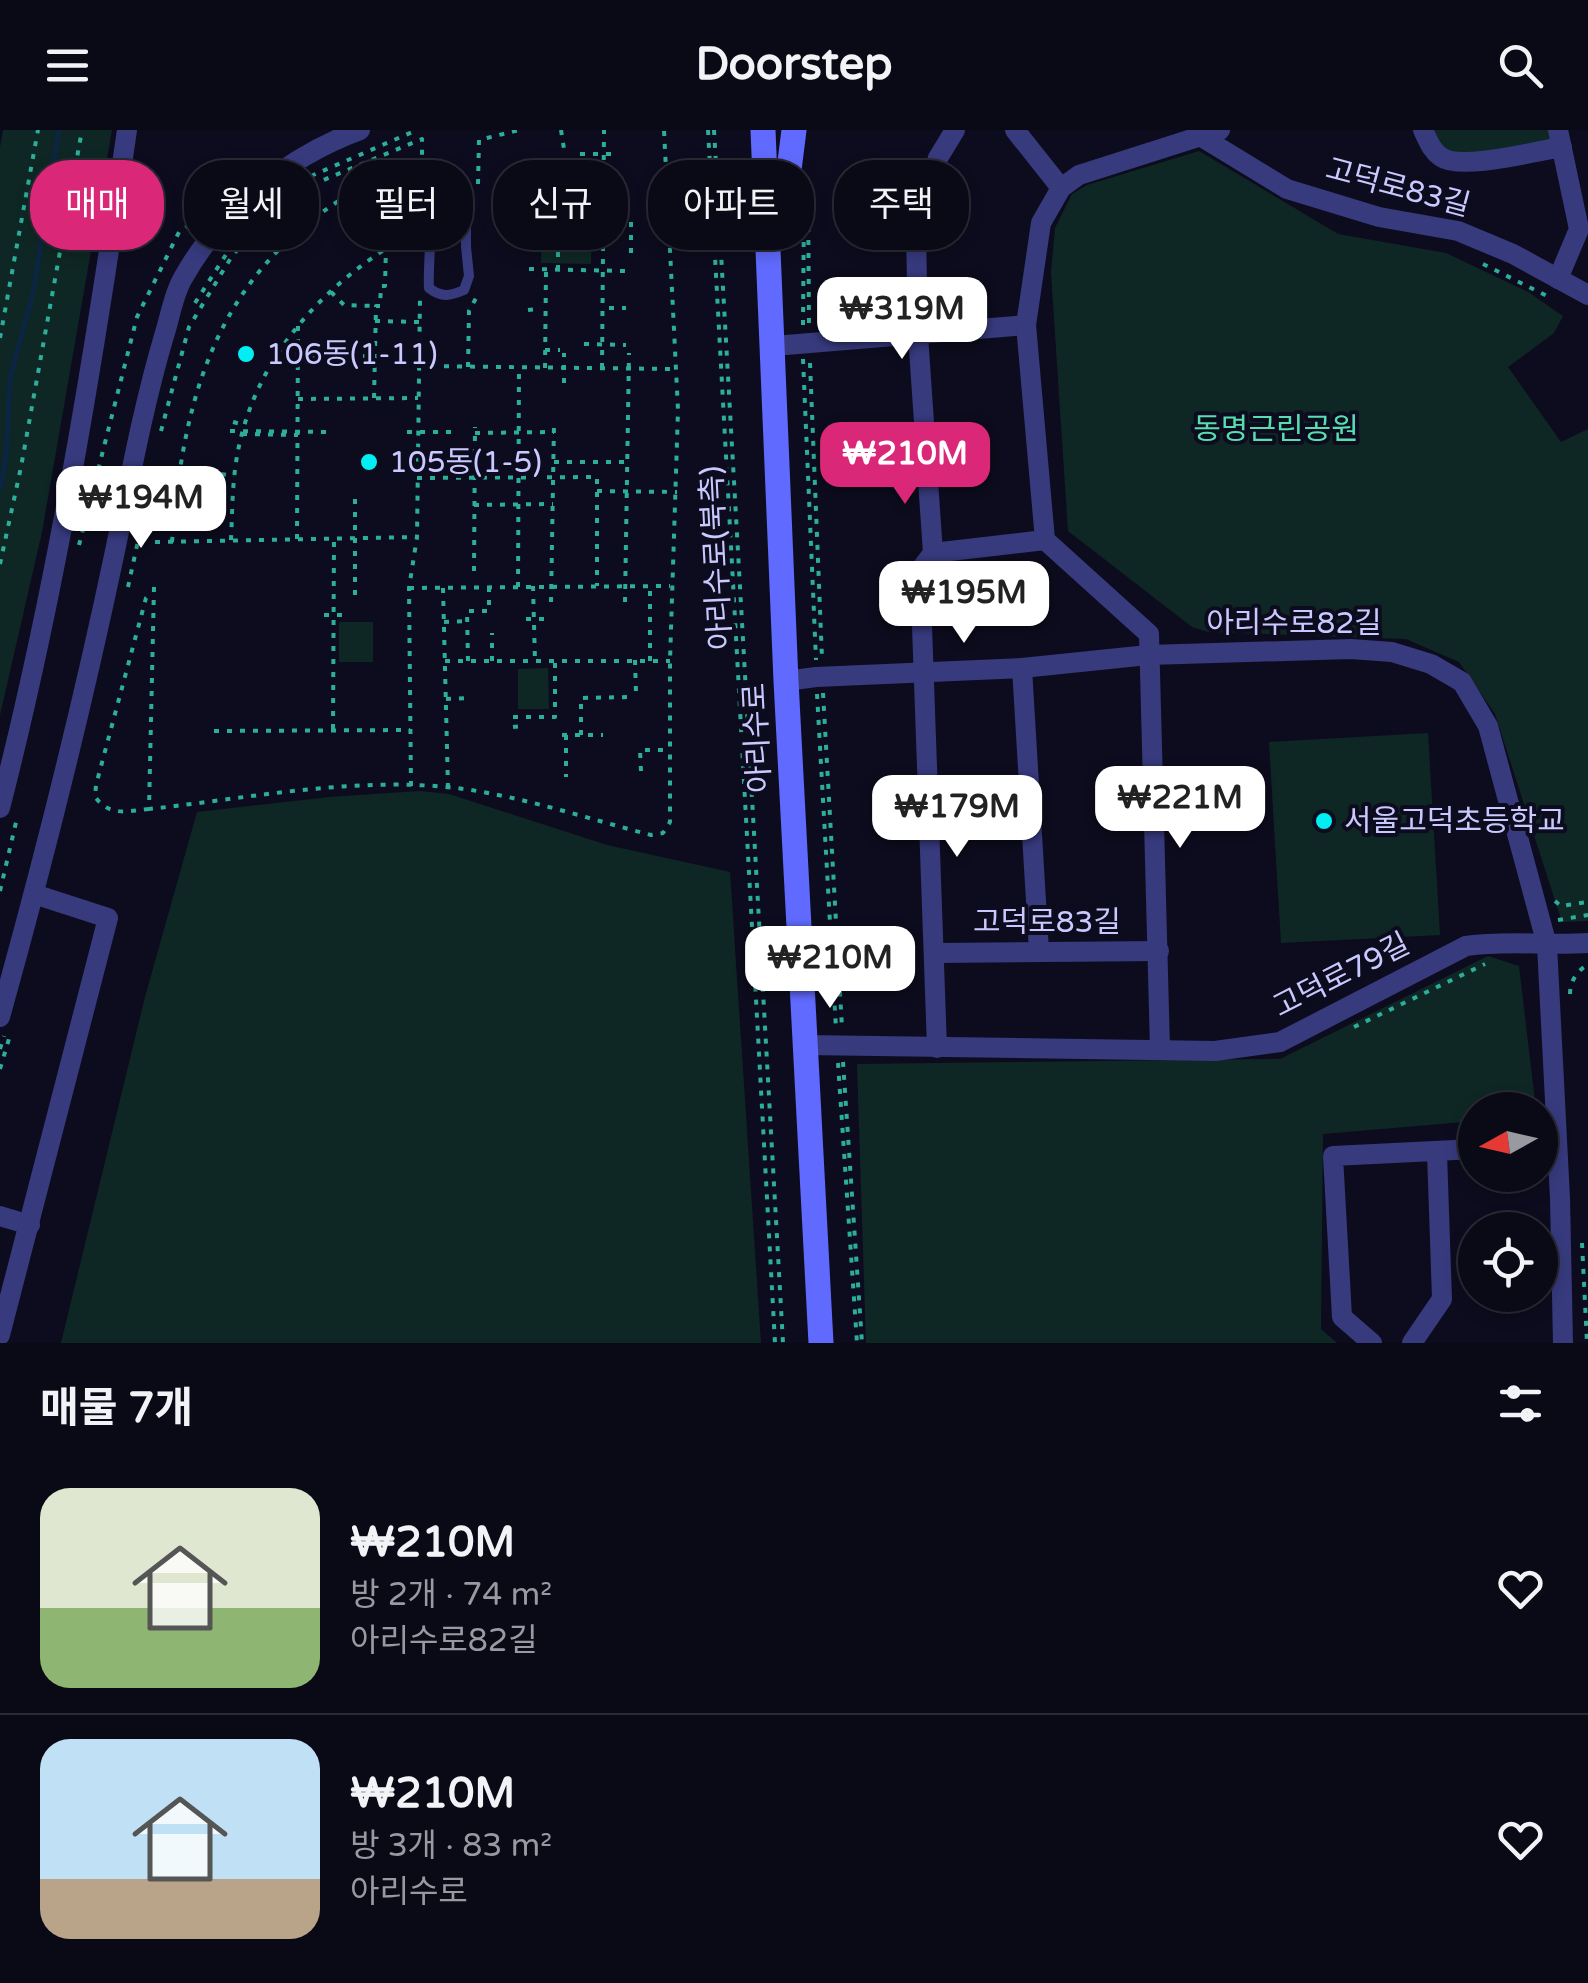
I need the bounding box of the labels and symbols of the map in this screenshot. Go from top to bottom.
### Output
street label: 고덕로83길 [1322,150,1474,225]
pin: ₩319M [832,277,972,362]
place label: 106동(1-11) [266,336,438,373]
marker: 106동(1-11) [235,343,257,365]
park label: 동명근린공원 [1193,411,1359,448]
pin: ₩210M [835,422,975,507]
place label: 105동(1-5) [389,444,542,481]
marker: 105동(1-5) [358,451,380,473]
street label: 아리수로(북측) [693,465,740,651]
pin: ₩194M [71,466,211,551]
pin: ₩195M [894,561,1034,646]
street label: 아리수로82길 [1206,605,1382,642]
street label: 아리수로 [736,682,779,794]
pin: ₩221M [1110,766,1250,851]
pin: ₩179M [887,775,1027,860]
place label: 서울고덕초등학교 [1344,803,1565,840]
marker: 서울고덕초등학교 [1313,810,1335,832]
street label: 고덕로83길 [973,904,1121,941]
street label: 고덕로79길 [1267,925,1416,1026]
pin: ₩210M [760,926,900,1011]
north arrow [1458,1092,1558,1192]

